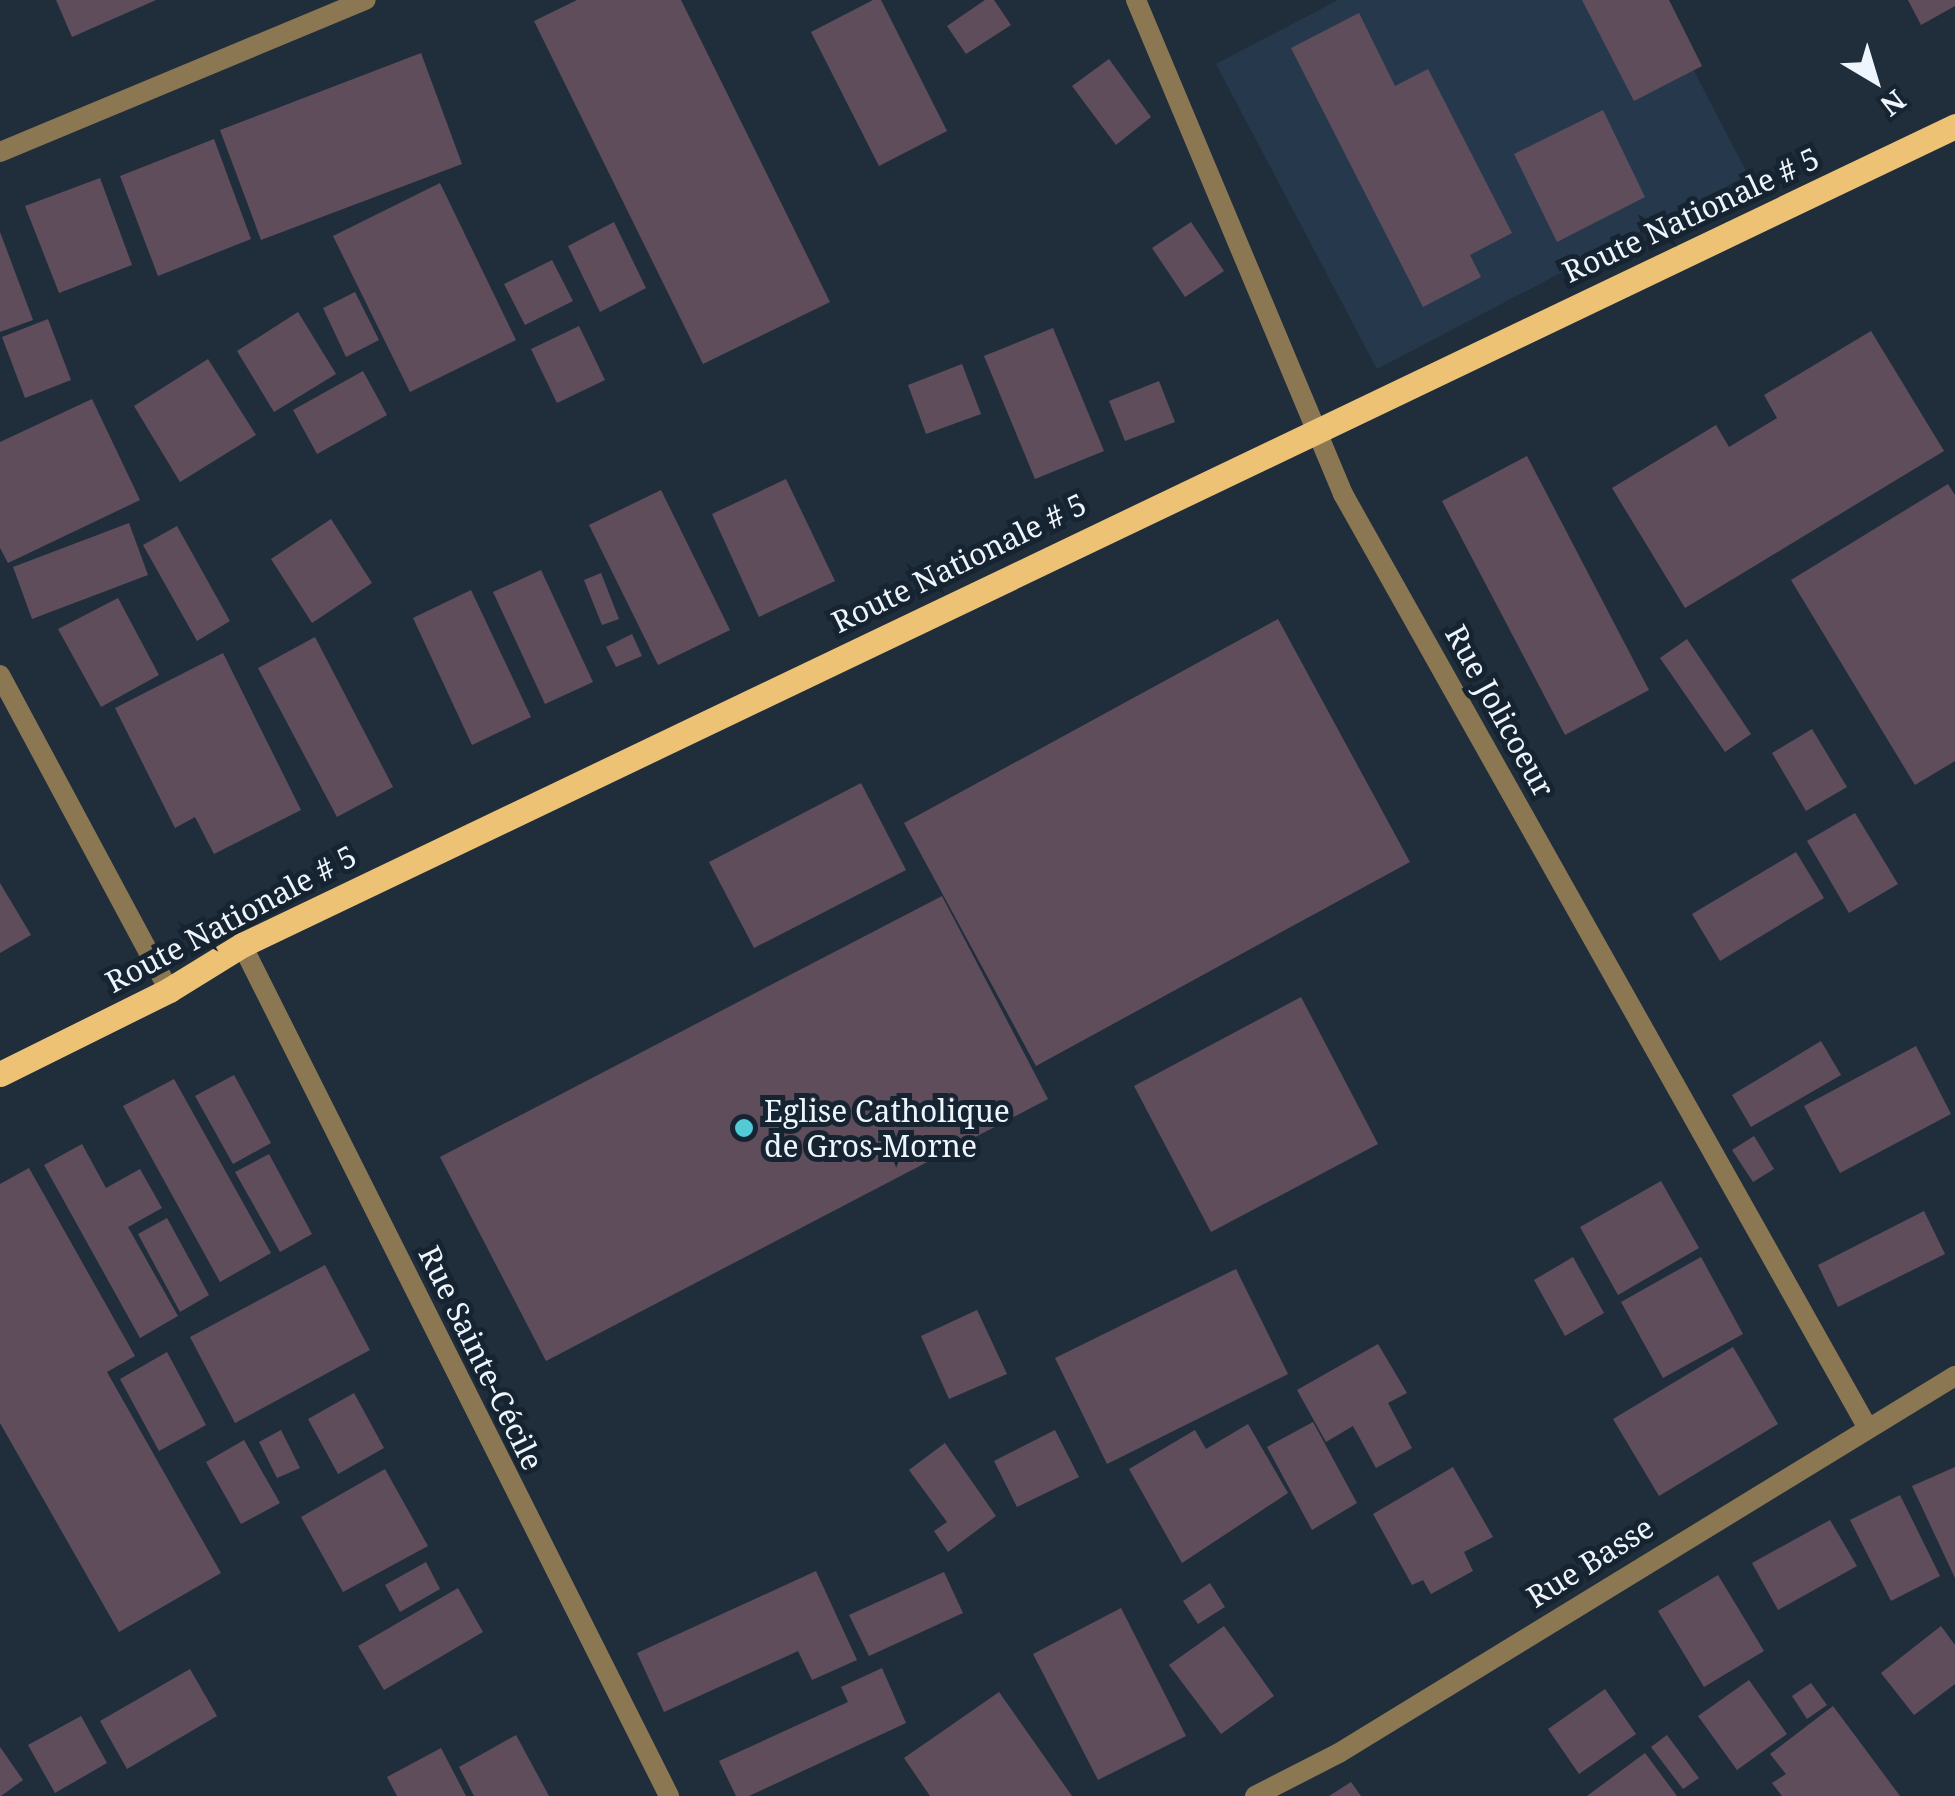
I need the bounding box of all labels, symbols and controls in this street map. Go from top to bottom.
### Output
north arrow [1825,30,1925,130]
text: N [1873,82,1914,125]
street label: Route Nationale # 5 [1557,140,1825,290]
street label: Route Nationale # 5 [826,486,1092,640]
street label: Rue Jolicoeur [1438,619,1562,803]
street label: Route Nationale # 5 [100,838,362,1000]
place label: Eglise Catholique de Gros-Morne [764,1093,1010,1164]
marker: Eglise Catholique de Gros-Morne [733,1117,755,1139]
street label: Rue Sainte-Cécile [411,1240,551,1476]
street label: Rue Basse [1520,1509,1660,1615]

